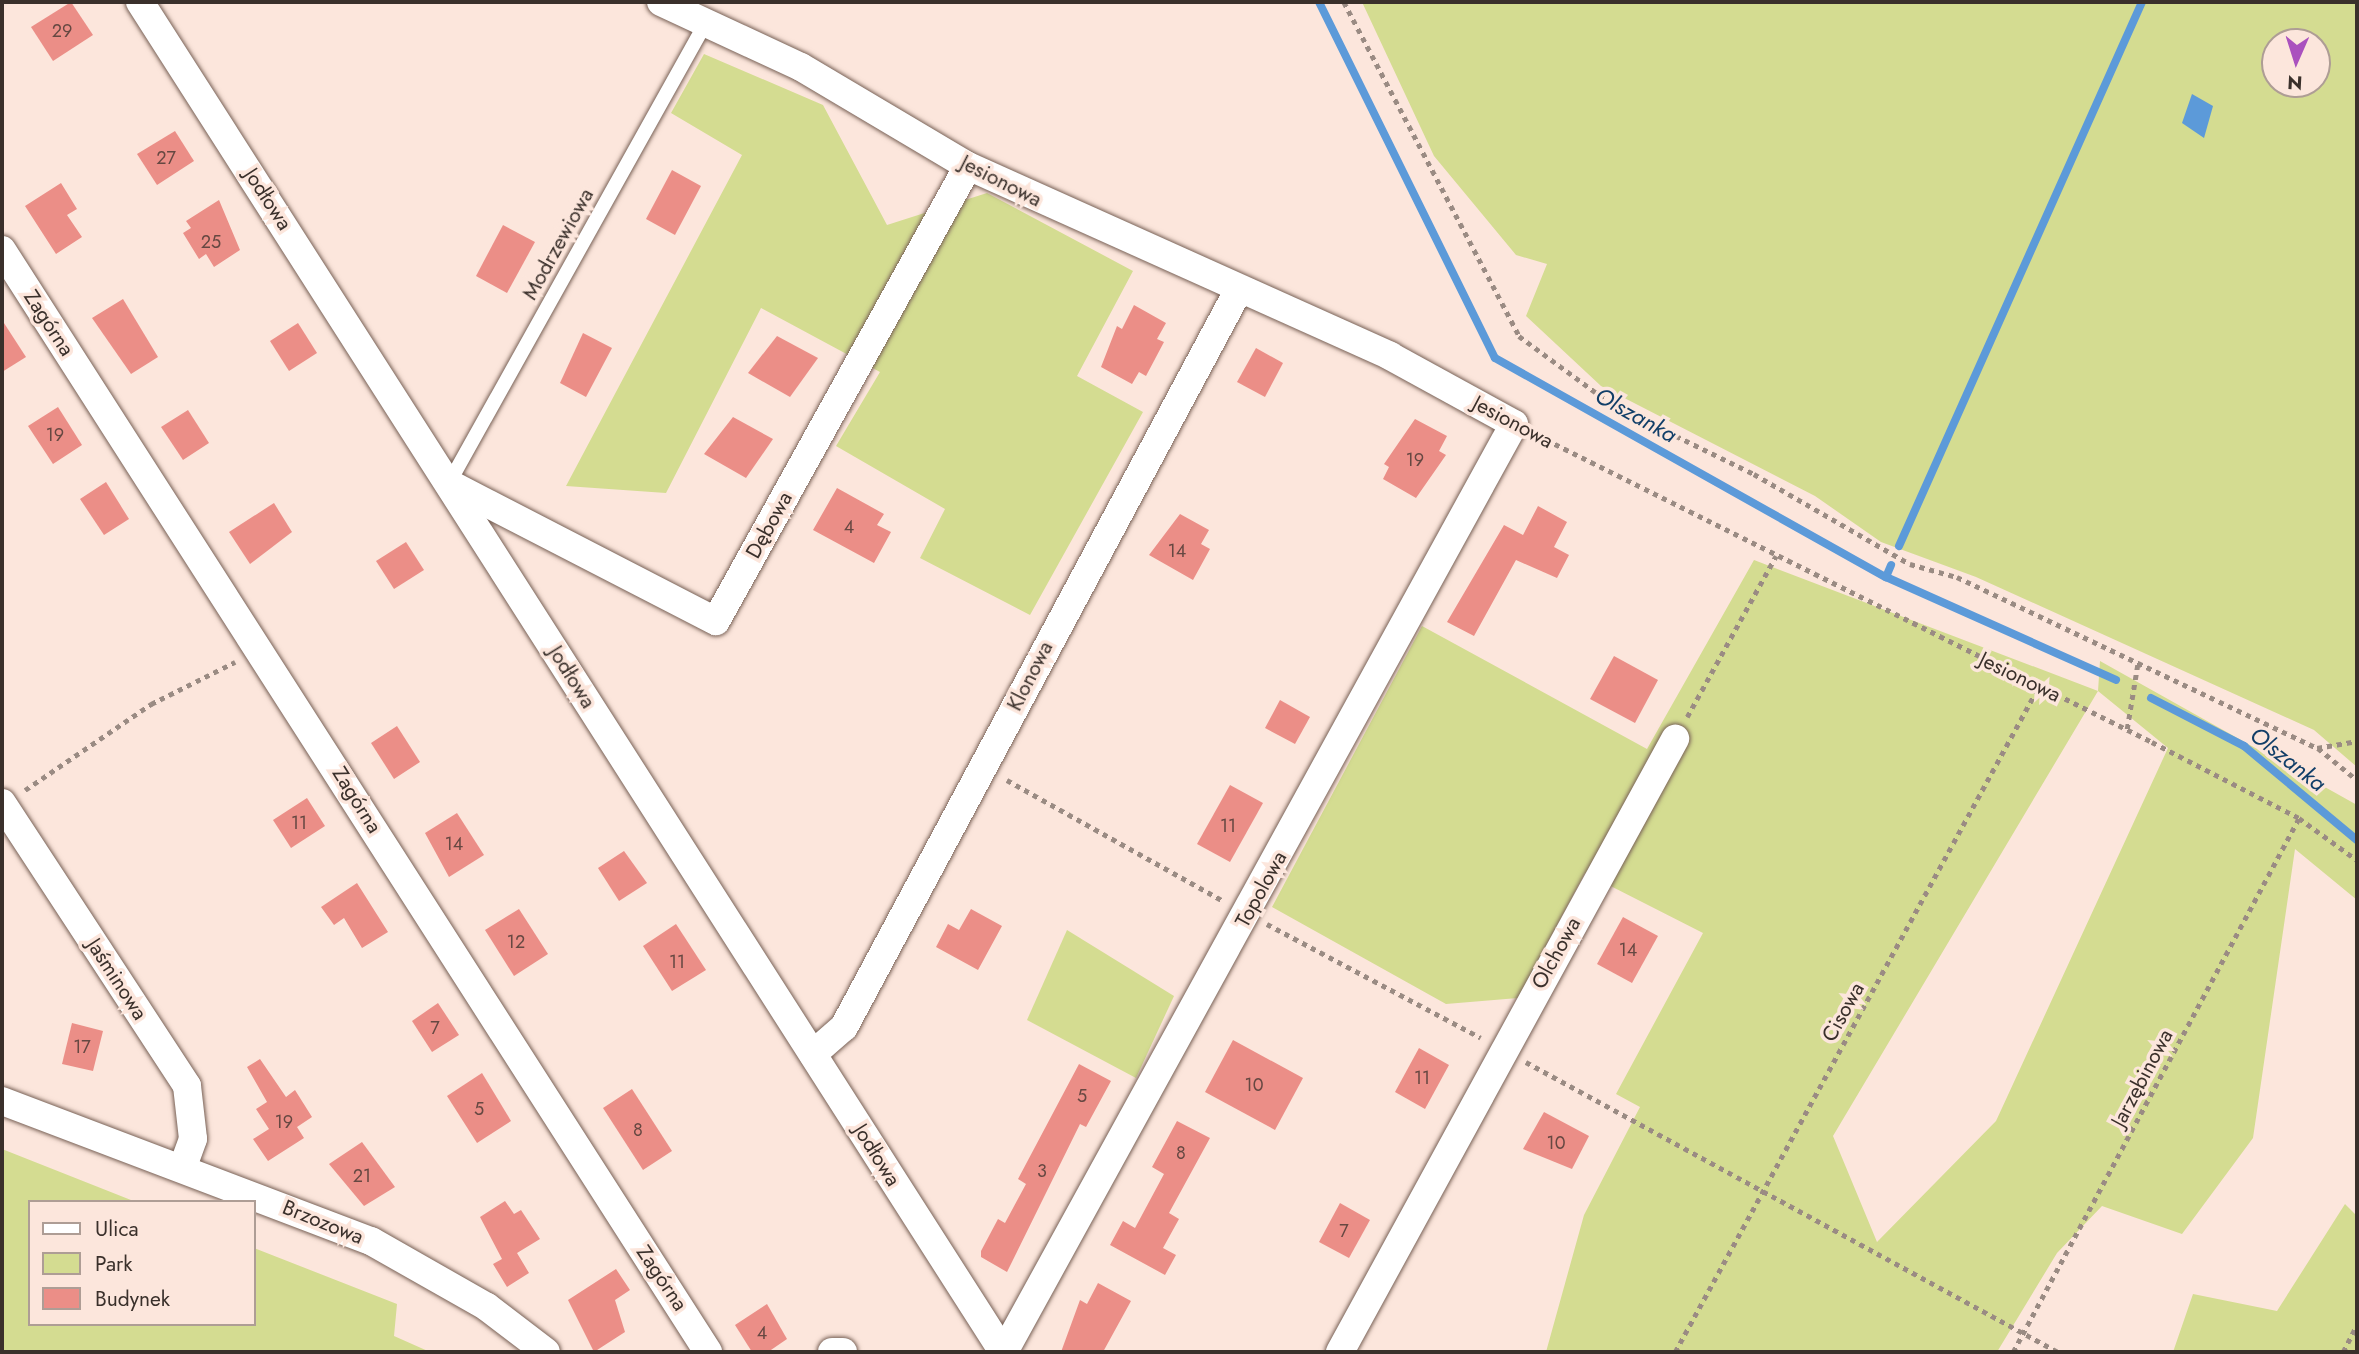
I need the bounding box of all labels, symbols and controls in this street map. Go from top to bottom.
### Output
house number: 29 [52,20,72,42]
north arrow [2261,28,2331,98]
text: N [2287,69,2303,96]
house number: 27 [156,147,176,169]
street label: Jesionowa [956,150,1046,212]
street label: Jodłowa [239,163,297,235]
street label: Modrzewiowa [517,184,599,304]
house number: 25 [201,231,221,253]
street label: Zagórna [18,285,80,361]
water label: Olszanka [1590,381,1682,449]
street label: Jesionowa [1468,390,1558,454]
house number: 19 [46,424,64,446]
house number: 19 [1406,449,1424,471]
street label: Dębowa [740,487,798,563]
house number: 4 [844,516,854,538]
house number: 14 [1168,540,1186,562]
street label: Klonowa [1002,637,1058,715]
street label: Jodłowa [543,641,601,713]
street label: Jesionowa [1975,646,2065,708]
water label: Olszanka [2244,721,2332,797]
street label: Zagórna [327,762,387,838]
house number: 11 [291,812,307,834]
house number: 11 [1220,815,1236,837]
house number: 14 [445,833,463,855]
street label: Topolowa [1230,847,1292,931]
street label: Olchowa [1526,913,1586,993]
house number: 12 [507,931,525,953]
street label: Jaśminowa [81,934,153,1024]
house number: 14 [1619,939,1637,961]
house number: 11 [669,951,685,973]
street label: Cisowa [1817,978,1869,1046]
house number: 7 [430,1017,440,1039]
street label: Jarzębinowa [2106,1025,2178,1131]
house number: 17 [73,1036,91,1058]
house number: 11 [1414,1067,1430,1089]
house number: 10 [1245,1074,1263,1096]
house number: 5 [1077,1085,1087,1107]
house number: 5 [474,1098,484,1120]
house number: 19 [275,1111,293,1133]
house number: 8 [633,1119,643,1141]
street label: Jodłowa [848,1119,906,1191]
house number: 10 [1547,1132,1565,1154]
house number: 8 [1176,1142,1186,1164]
house number: 3 [1037,1160,1047,1182]
house number: 21 [353,1165,371,1187]
street label: Brzozowa [279,1194,367,1250]
legend [28,1200,256,1326]
text: Ulica [95,1214,139,1244]
house number: 7 [1339,1220,1349,1242]
street label: Zagórna [631,1241,693,1315]
text: Park [95,1249,132,1279]
text: Budynek [95,1284,170,1314]
house number: 4 [757,1322,767,1344]

